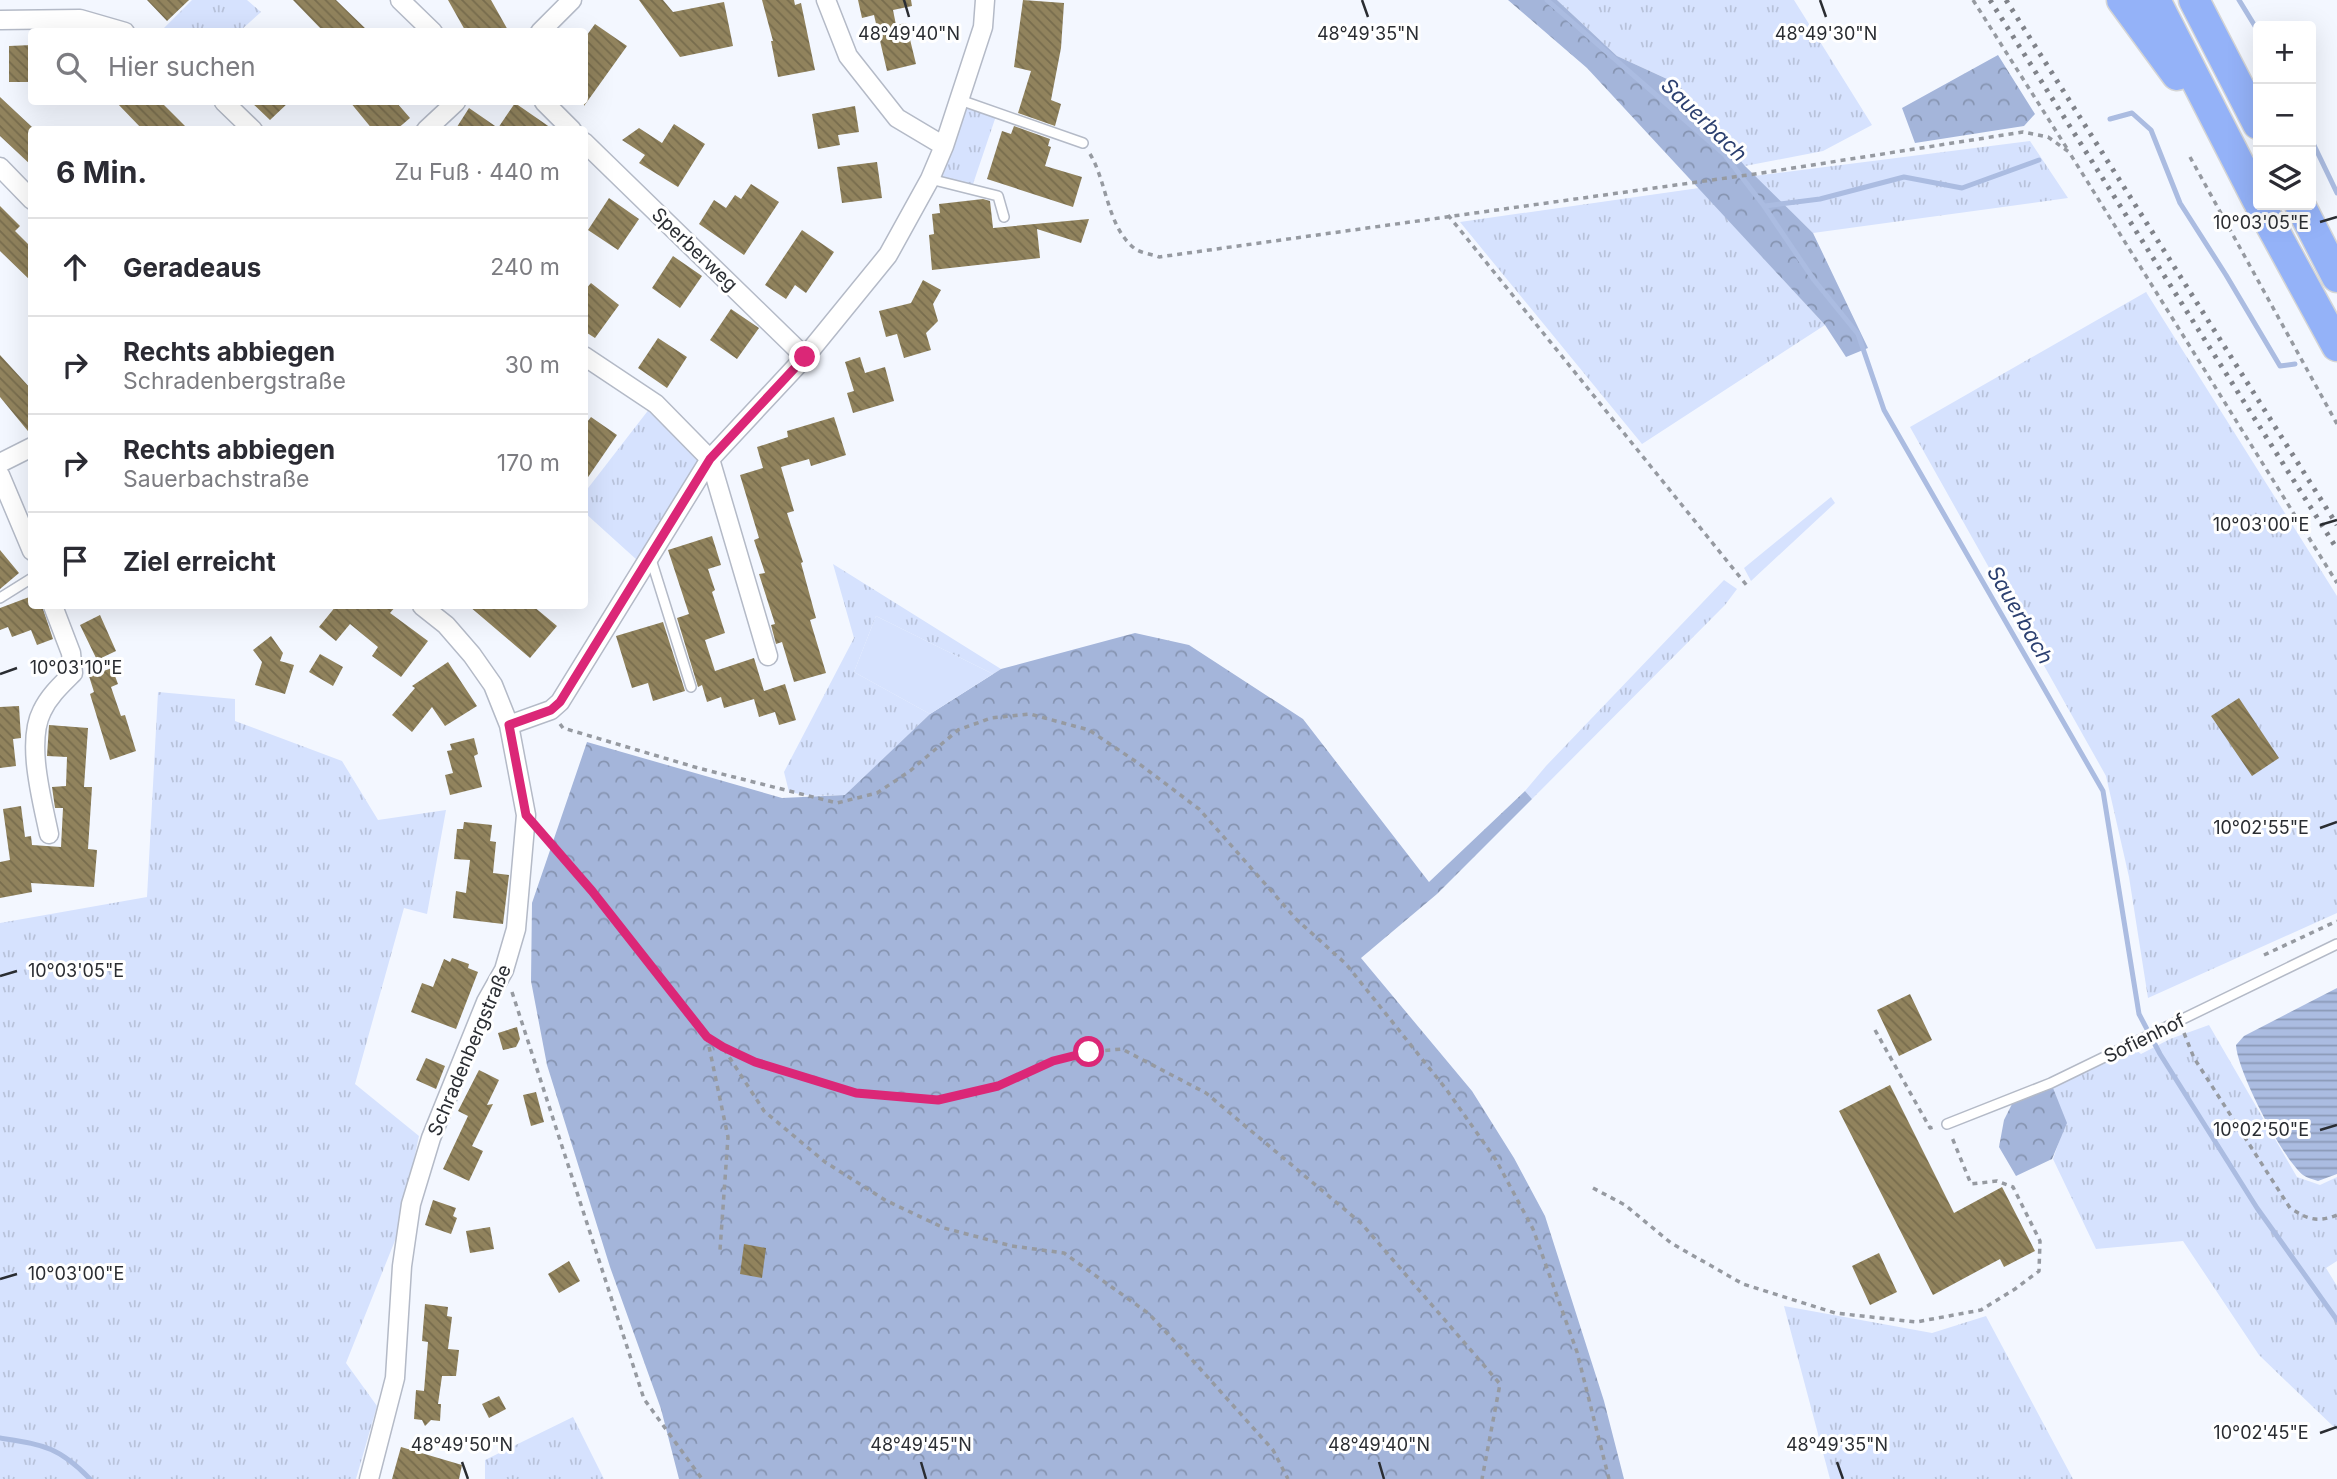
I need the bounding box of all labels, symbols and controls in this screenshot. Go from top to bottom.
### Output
map controls [2253,21,2316,210]
button: + [2253,21,2316,84]
text: 48°49'40"N [858,23,960,44]
text: 48°49'35"N [1317,23,1419,44]
text: 48°49'30"N [1775,23,1877,44]
search box [28,28,588,105]
icon: search [52,48,90,86]
text: Hier suchen [108,51,256,82]
water label: Sauerbach [1656,73,1752,167]
button: − [2253,84,2316,147]
button: layers [2253,147,2316,210]
text: 6 Min. [56,154,147,190]
text: Zu Fuß · 440 m [394,158,560,186]
street label: Sperberweg [647,203,742,296]
text: 10°03'05"E [2213,212,2309,233]
icon: ahead [56,248,94,286]
text: Geradeaus [123,252,261,283]
text: 240 m [490,253,560,281]
text: Rechts abbiegen [123,336,335,367]
route end [789,341,820,372]
icon: right [56,346,94,384]
text: 30 m [505,351,560,379]
text: Schradenbergstraße [123,367,346,395]
text: Rechts abbiegen [123,434,335,465]
icon: right [56,444,94,482]
text: 170 m [497,449,560,477]
text: Sauerbachstraße [123,465,309,493]
text: 10°03'00"E [2213,514,2309,535]
icon: arrive [56,542,94,580]
text: Ziel erreicht [123,546,276,577]
water label: Sauerbach [1982,561,2059,668]
text: 10°03'10"E [30,657,122,678]
text: 10°02'55"E [2213,817,2309,838]
text: 10°03'05"E [28,960,124,981]
street label: Schradenbergstraße [423,961,516,1139]
street label: Sofienhof [2100,1009,2188,1068]
route start [1073,1036,1104,1067]
text: 10°02'50"E [2213,1119,2309,1140]
text: 10°03'00"E [28,1263,124,1284]
text: 10°02'45"E [2213,1422,2309,1443]
text: 48°49'50"N [411,1434,513,1455]
text: 48°49'45"N [870,1434,972,1455]
text: 48°49'40"N [1328,1434,1430,1455]
text: 48°49'35"N [1786,1434,1888,1455]

